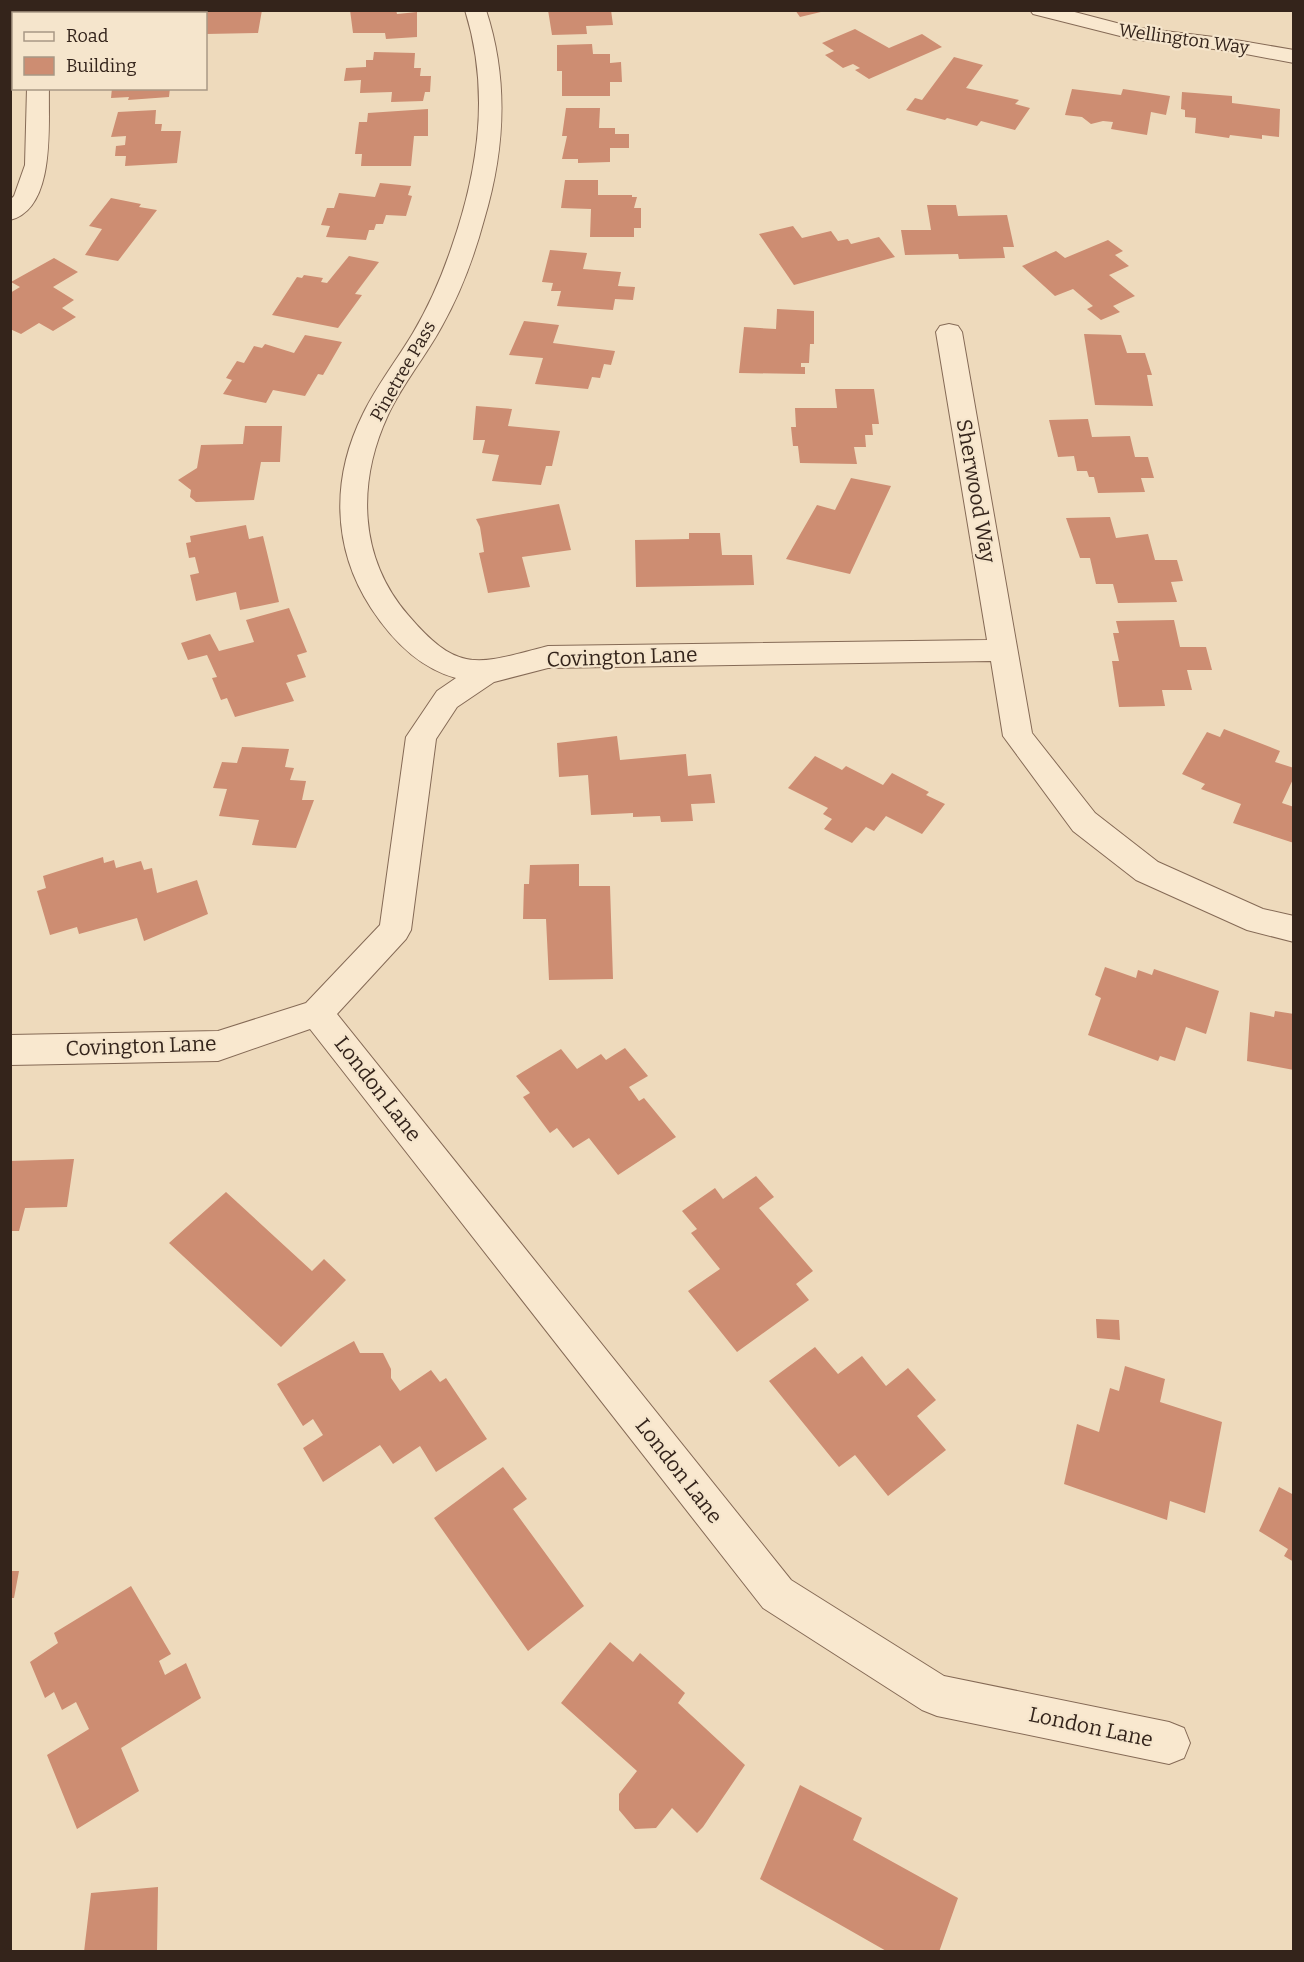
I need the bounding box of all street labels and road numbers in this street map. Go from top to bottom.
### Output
street label: Wellington Way [1117,19,1251,59]
street label: Pinetree Pass [366,317,440,425]
street label: Sherwood Way [951,417,1002,566]
street label: Covington Lane [546,641,698,673]
street label: Covington Lane [65,1030,217,1062]
street label: London Lane [329,1031,427,1147]
street label: London Lane [630,1413,728,1529]
street label: London Lane [1027,1701,1155,1753]

